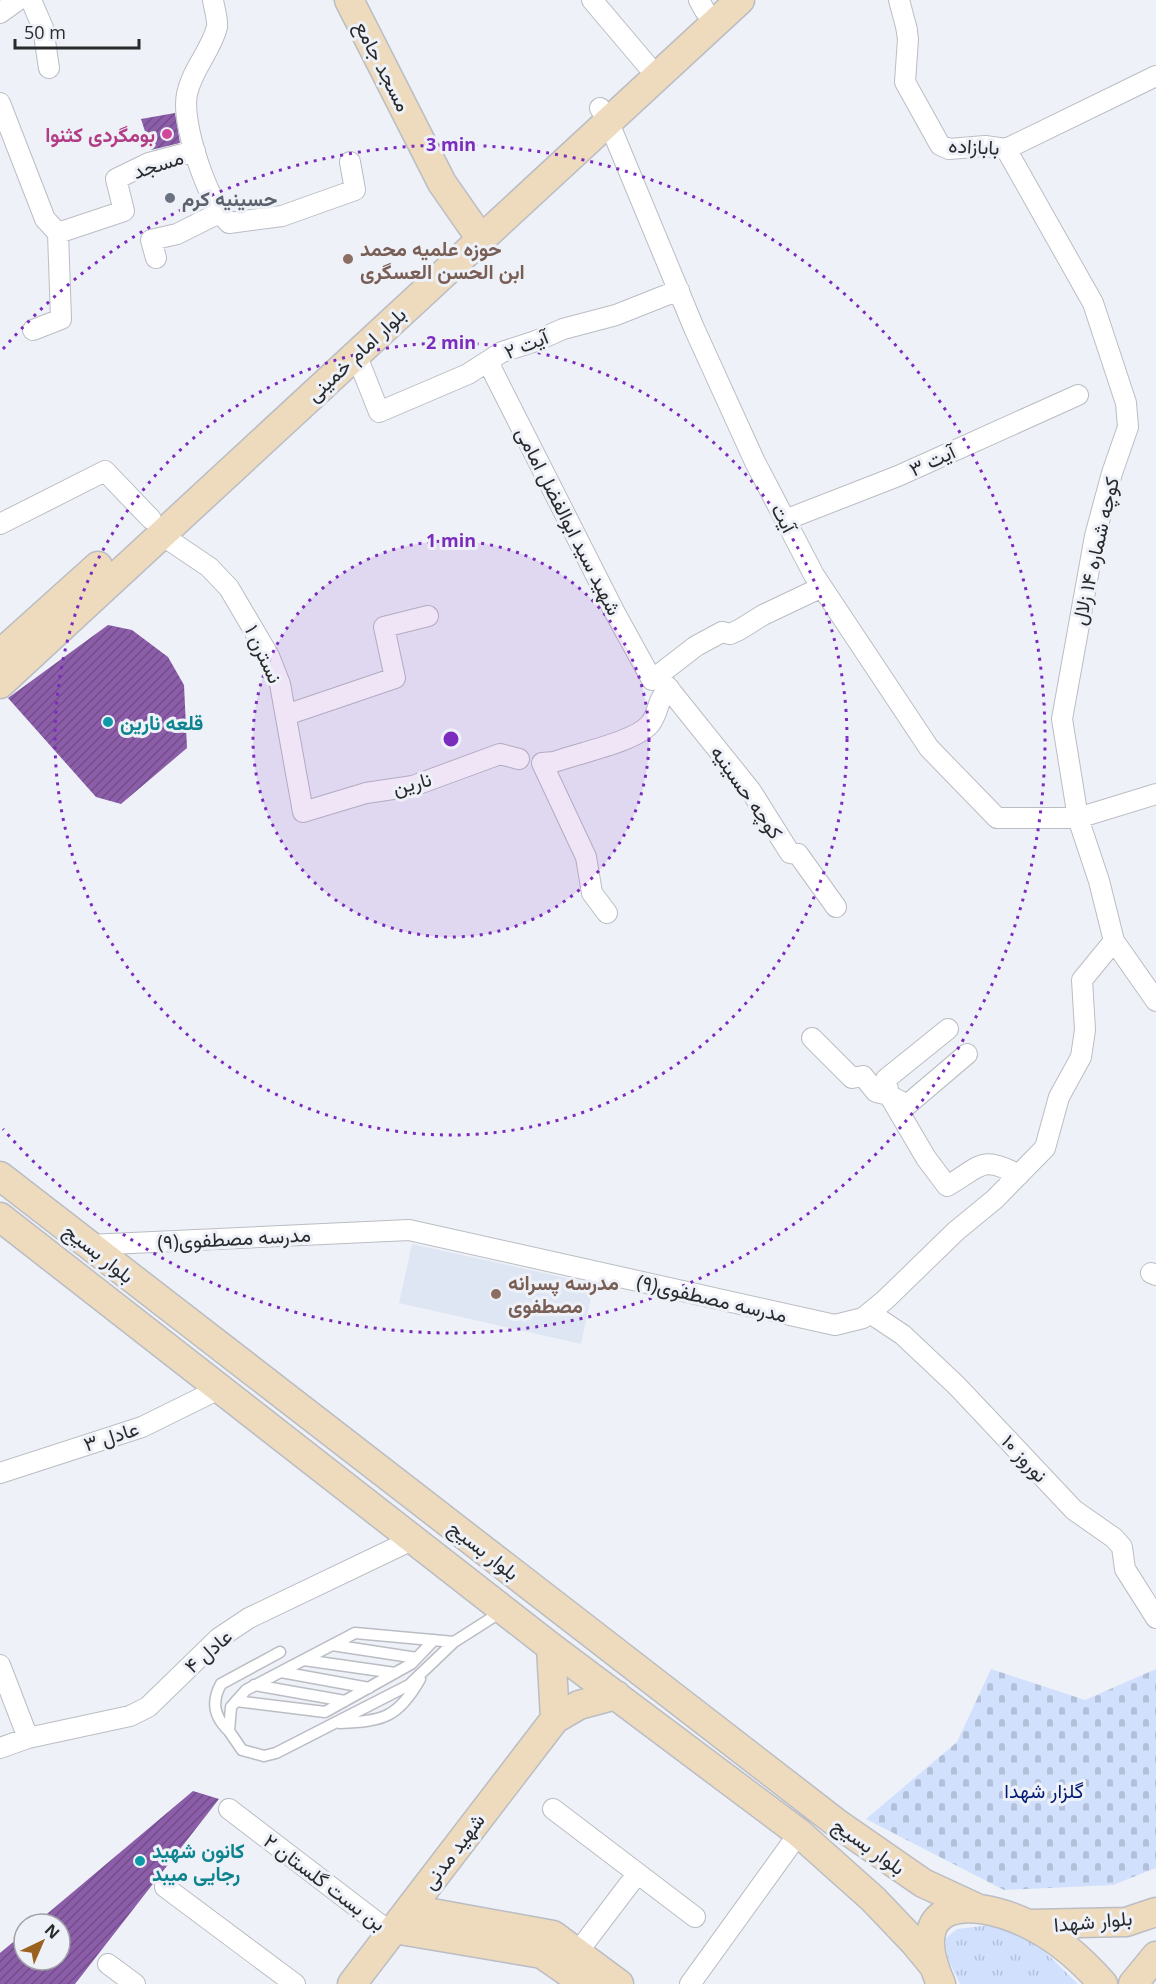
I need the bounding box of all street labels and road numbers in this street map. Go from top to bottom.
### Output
street label: مسجد جامع [348,16,417,116]
street label: بابازاده [948,131,1000,161]
street label: مسجد [129,143,187,185]
street label: بلوار امام خمینی [300,301,412,407]
street label: آیت ۲ [500,323,553,365]
street label: شهید سید ابوالفضل امامی [510,422,628,620]
street label: آیت ۳ [905,437,961,482]
street label: کوچه شماره ۱۴ زلال [1065,474,1126,628]
street label: آیت [765,499,803,539]
street label: نسترن ۱ [239,620,289,688]
street label: کوچه حسینیه [704,740,789,845]
street label: نارین [390,765,434,801]
street label: بلوار بسیج [57,1217,140,1290]
street label: مدرسه مصطفوی(۹) [157,1220,311,1256]
street label: مدرسه مصطفوی(۹) [634,1268,790,1328]
street label: عادل ۳ [80,1414,142,1458]
street label: نوروز ۱۰ [996,1428,1054,1488]
street label: بلوار بسیج [442,1514,525,1587]
street label: عادل ۴ [179,1623,237,1679]
street label: شهید مدنی [415,1807,491,1895]
street label: بلوار بسیج [827,1811,911,1882]
street label: بن بست گلستان ۲ [258,1827,392,1937]
street label: بلوار شهدا [1053,1904,1133,1938]

